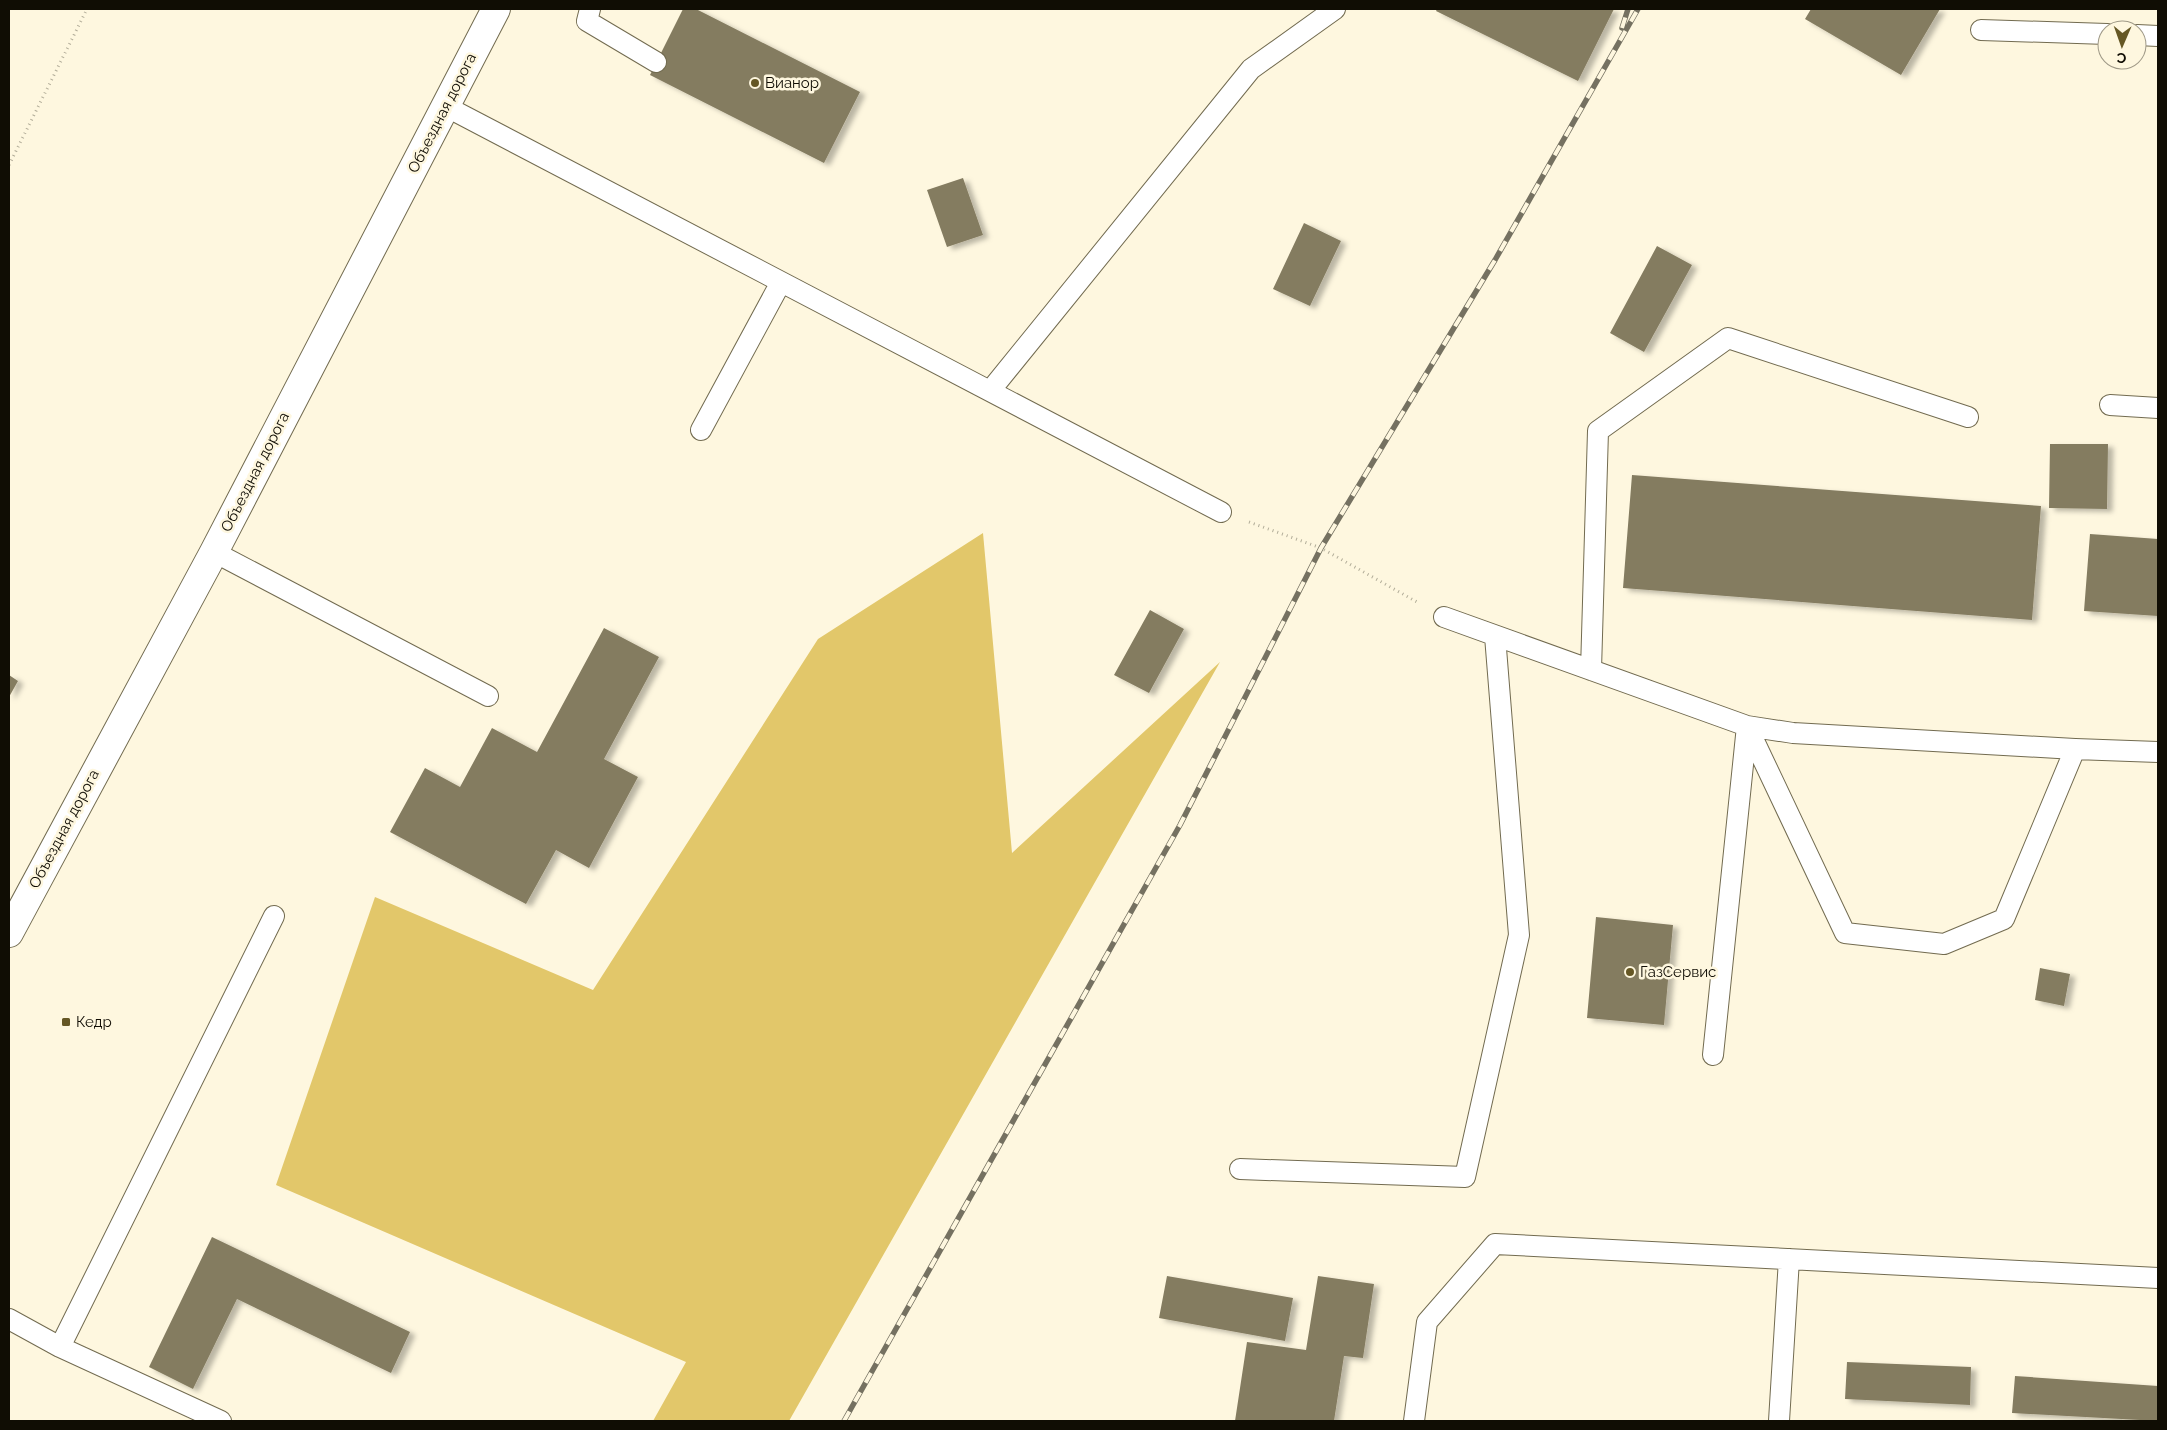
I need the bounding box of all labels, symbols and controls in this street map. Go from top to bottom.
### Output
north arrow [2097,20,2147,70]
street label: Объездная дорога [404,50,480,176]
text: С [2116,50,2127,66]
place label: Вианор [765,74,819,92]
marker: Вианор [749,77,761,89]
street label: Объездная дорога [217,409,293,535]
street label: Объездная дорога [25,767,103,891]
place label: ГазСервис [1640,963,1716,981]
marker: ГазСервис [1624,966,1636,978]
place label: Кедр [76,1013,112,1031]
marker: Кедр [60,1016,72,1028]

